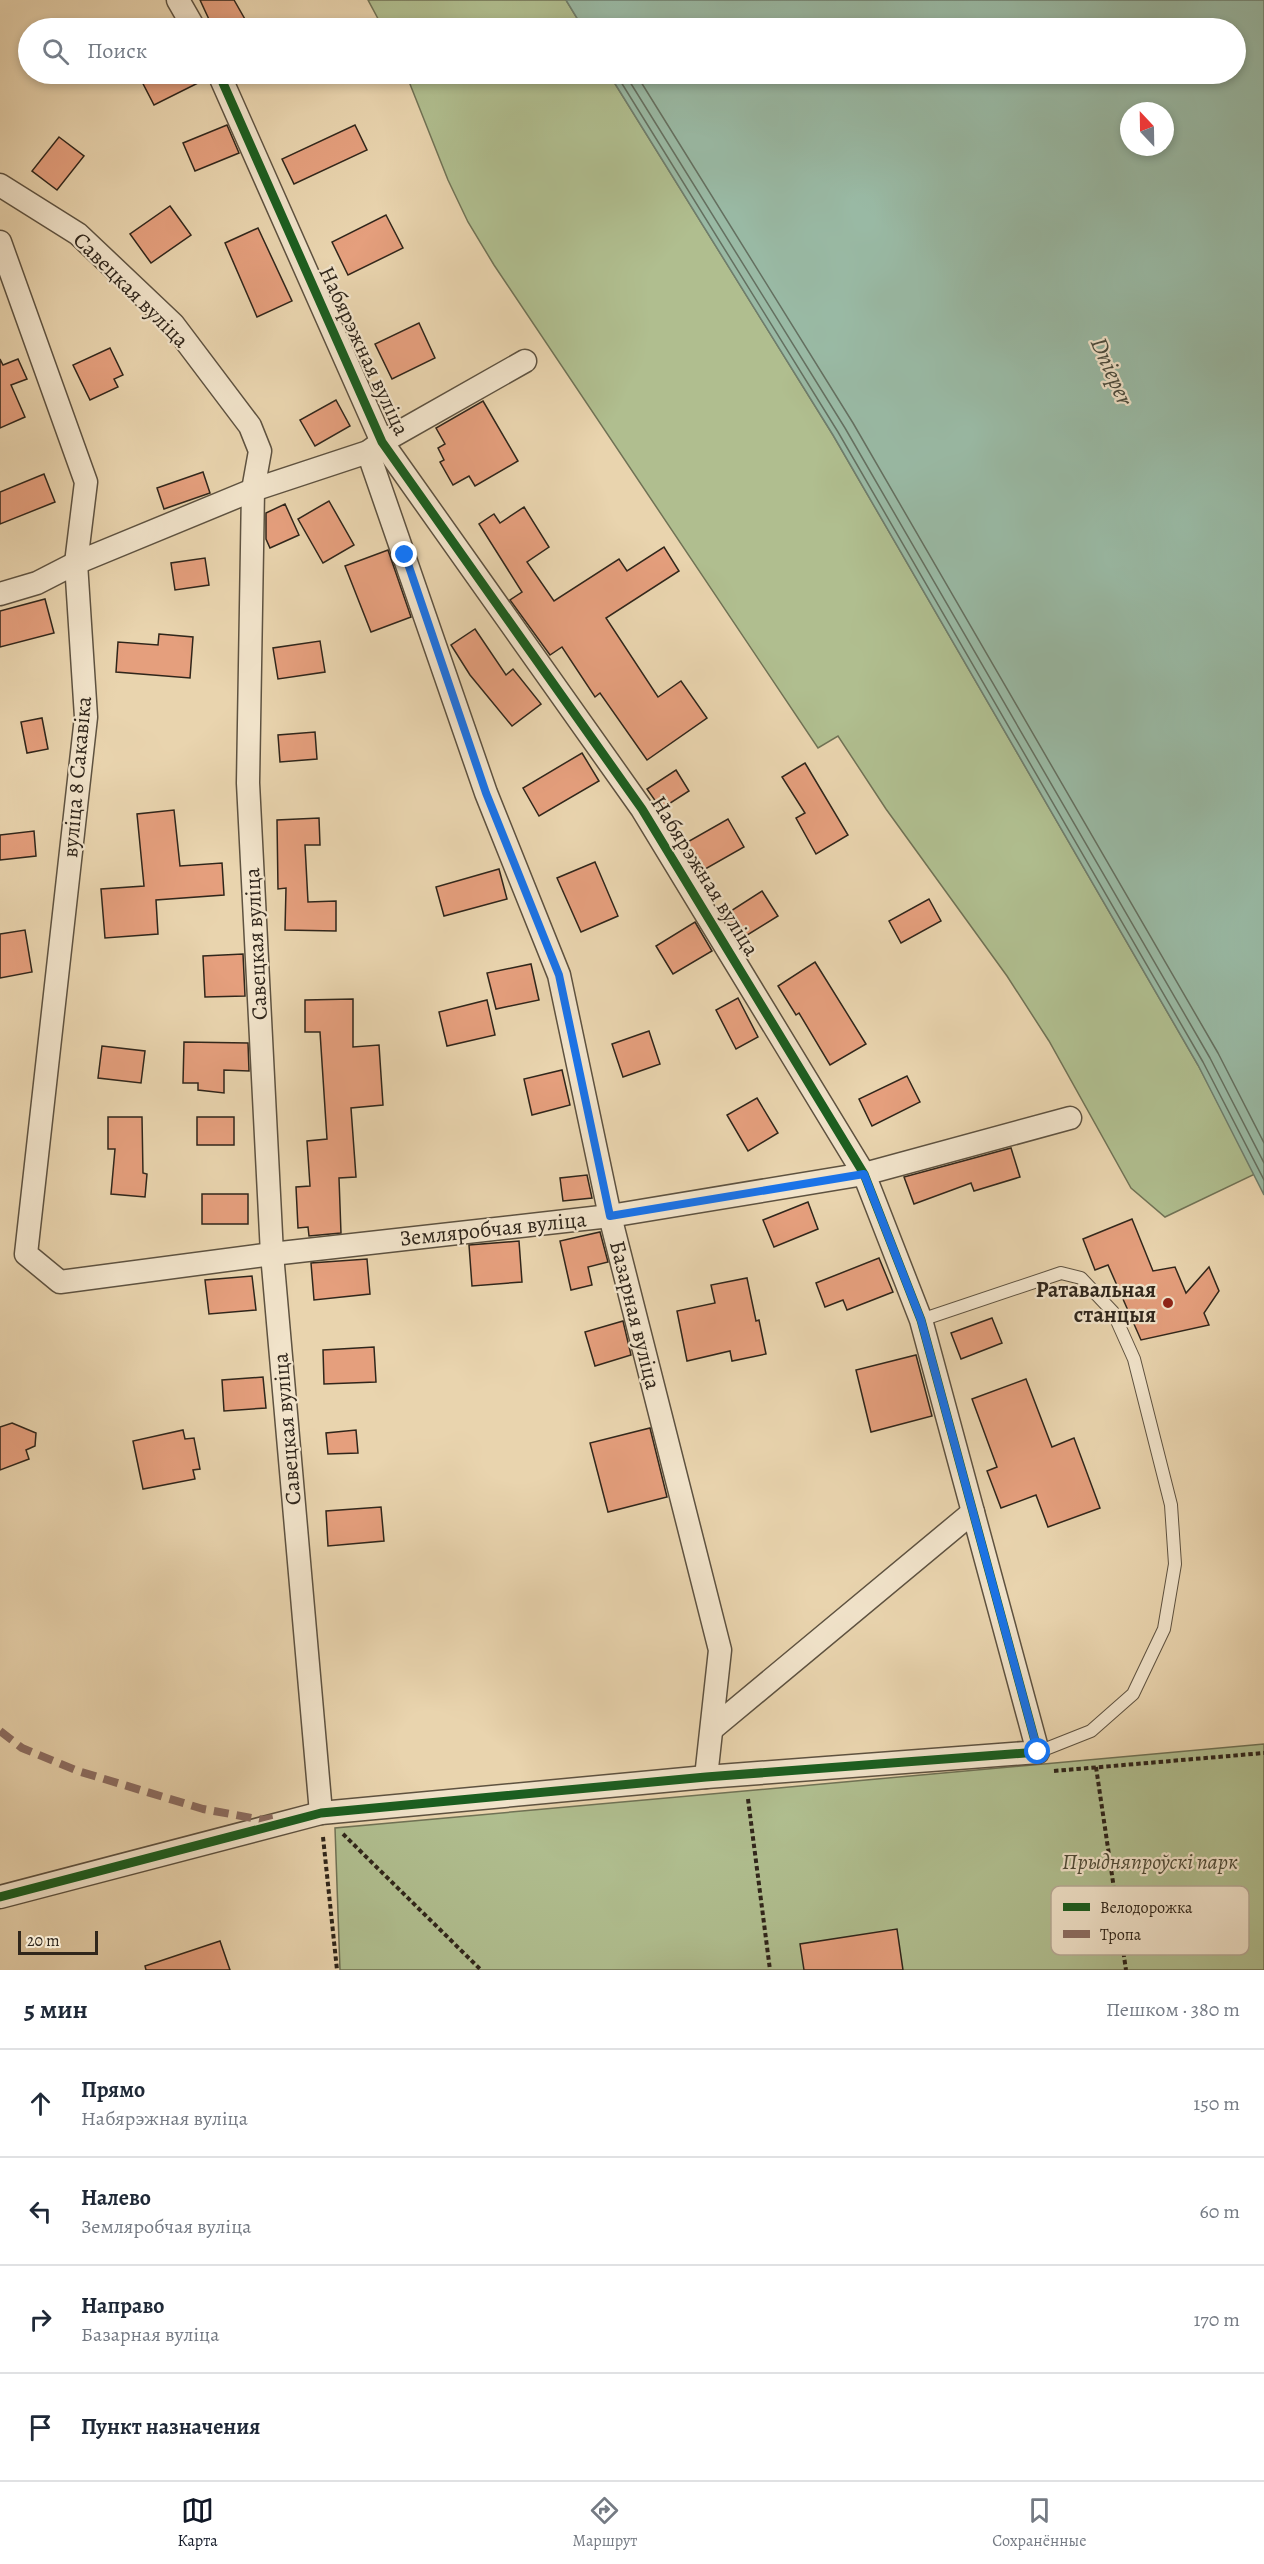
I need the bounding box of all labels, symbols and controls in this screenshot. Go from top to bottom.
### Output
search box [18,18,1246,84]
icon: search [39,35,72,68]
text: Поиск [87,36,147,66]
north arrow [1120,102,1174,156]
street label: Савецкая вуліца [66,225,196,355]
street label: Набярэжная вуліца [312,261,417,441]
water label: Dnieper [1083,332,1141,411]
route end [391,541,417,567]
street label: вуліца 8 Сакавіка [55,694,99,859]
street label: Набярэжная вуліца [644,790,767,963]
street label: Савецкая вуліца [237,866,275,1021]
street label: Земляробчая вуліца [398,1204,589,1254]
street label: Базарная вуліца [602,1237,668,1393]
place label: Ратавальная станцыя [1036,1275,1156,1330]
marker: Ратавальная станцыя [1161,1296,1175,1310]
street label: Савецкая вуліца [265,1351,309,1506]
route start [1024,1738,1050,1764]
park label: Прыдняпроўскі парк [1062,1847,1238,1877]
legend [1051,1886,1249,1955]
text: Велодорожка [1100,1897,1193,1919]
text: Тропа [1100,1924,1142,1946]
scale bar [18,1928,98,1956]
text: 20 m [27,1930,60,1952]
text: 5 мин [24,1992,88,2027]
text: Пешком · 380 m [1106,1996,1240,2023]
text: Прямо [81,2075,145,2105]
icon: ahead [24,2087,57,2120]
text: 150 m [1193,2090,1240,2117]
text: Набярэжная вуліца [81,2105,248,2132]
text: Налево [81,2183,151,2213]
icon: left [24,2195,57,2228]
text: 60 m [1200,2198,1240,2225]
text: Земляробчая вуліца [81,2213,252,2240]
text: Направо [81,2291,164,2321]
icon: right [24,2303,57,2336]
text: 170 m [1194,2306,1240,2333]
text: Базарная вуліца [81,2321,219,2348]
icon: arrive [24,2411,57,2444]
text: Пункт назначения [81,2412,260,2442]
tab: Карта [177,2494,218,2552]
tab: Маршрут [573,2494,637,2552]
tab: Сохранённые [992,2494,1087,2552]

